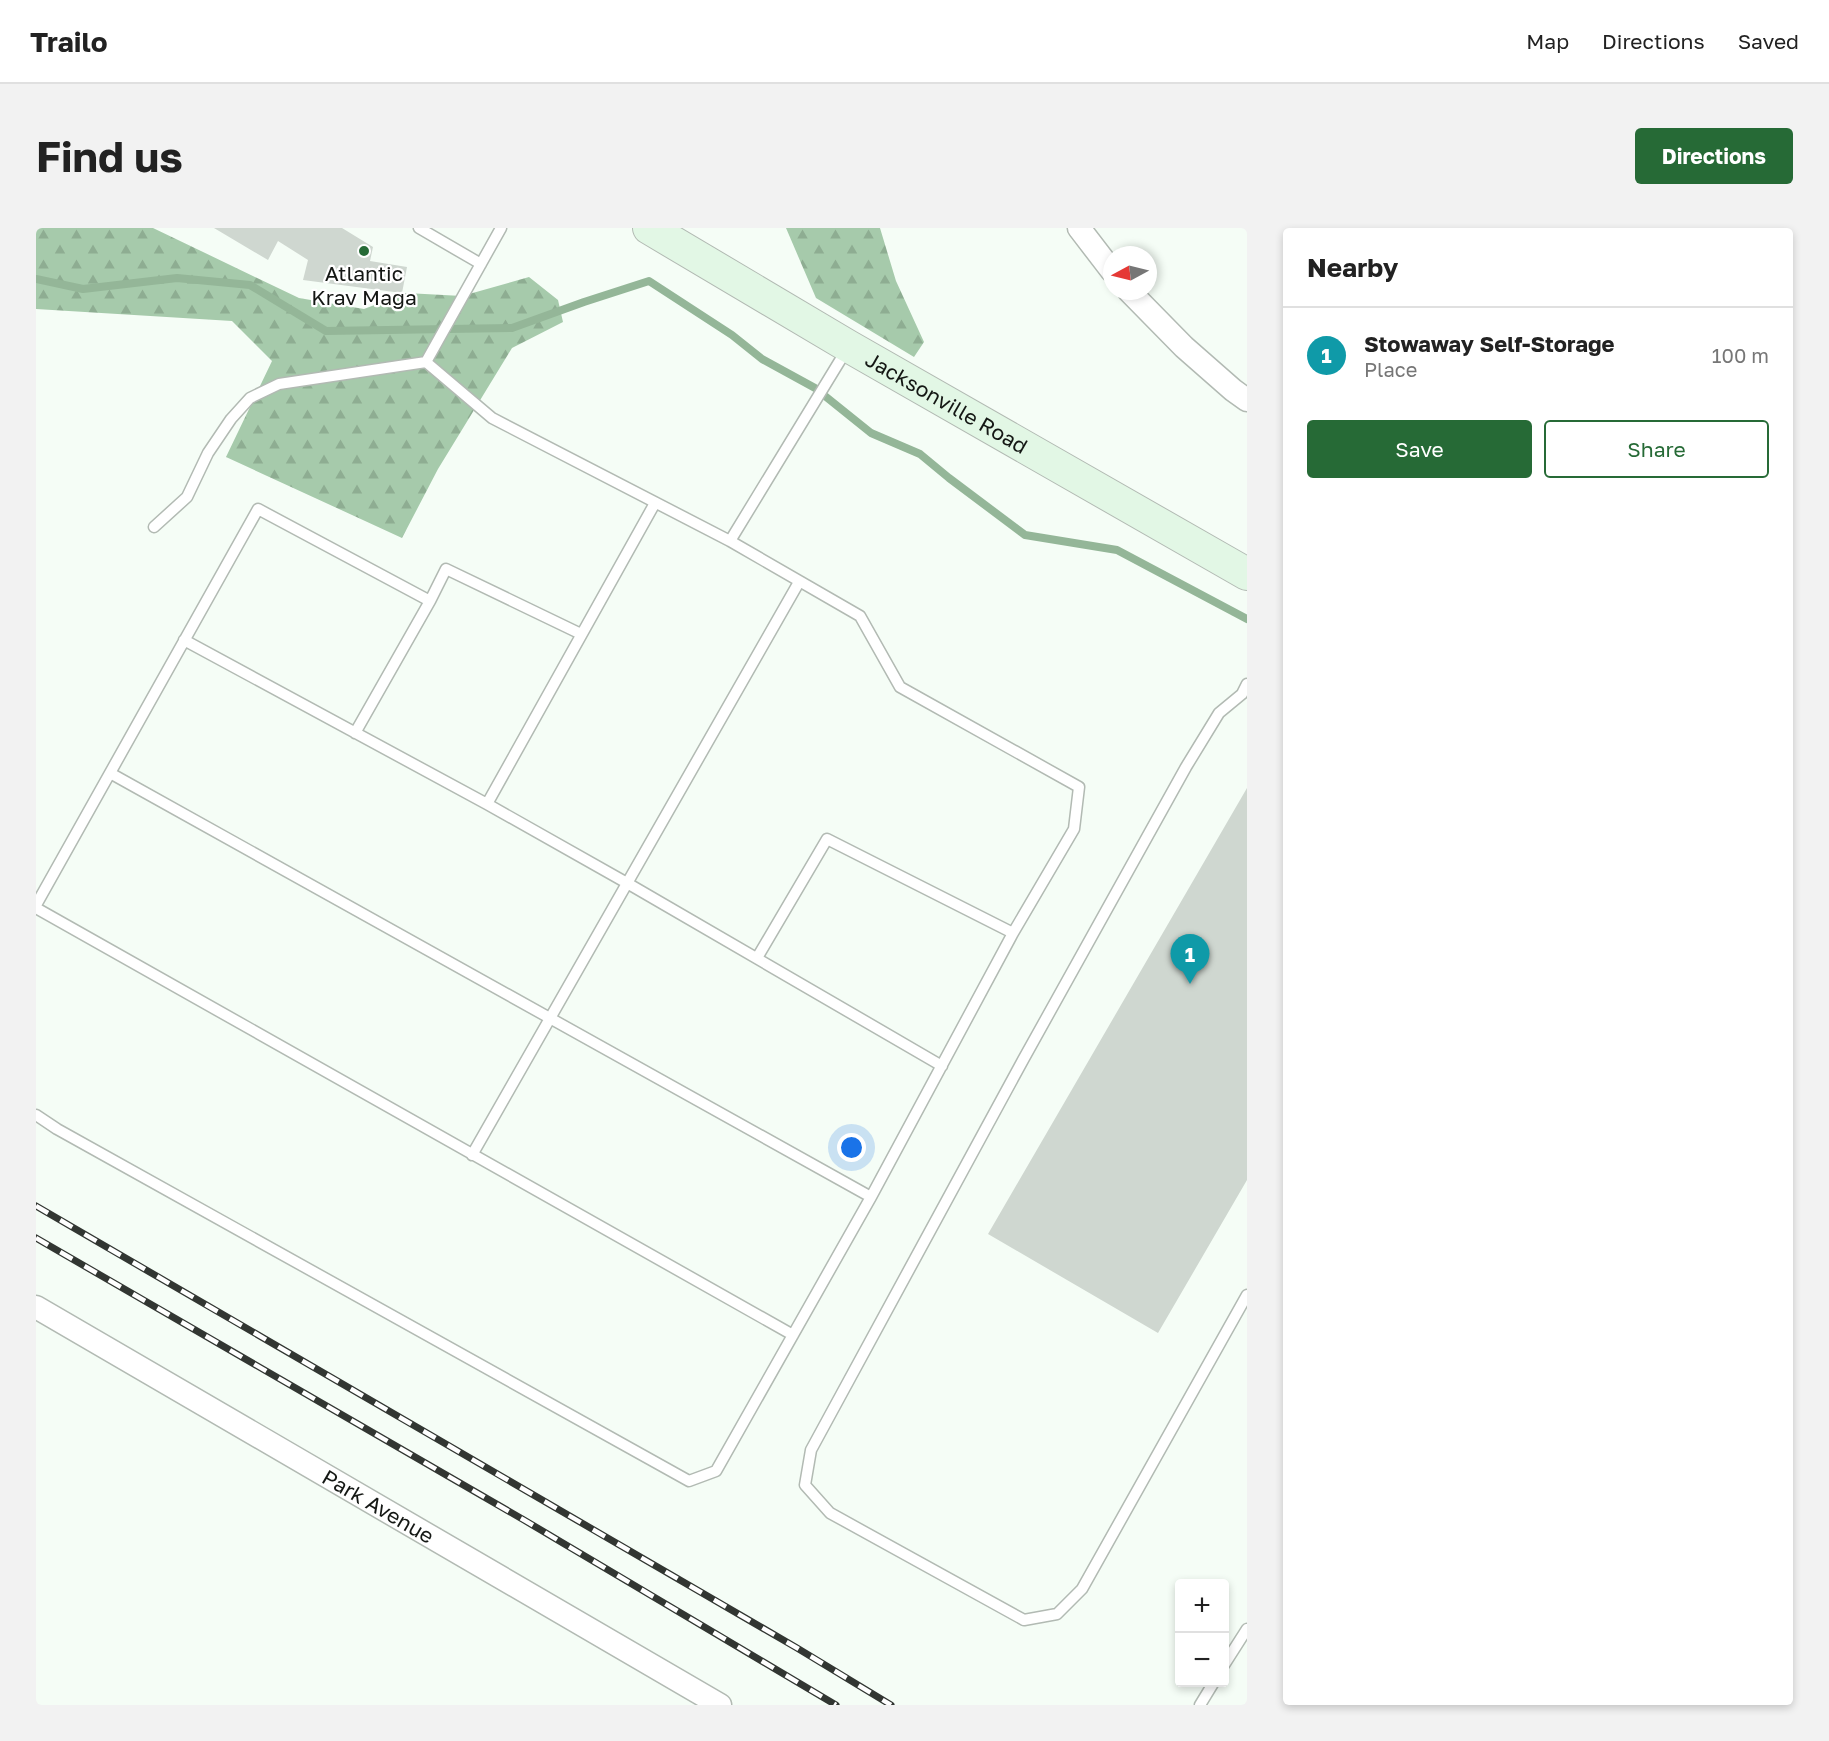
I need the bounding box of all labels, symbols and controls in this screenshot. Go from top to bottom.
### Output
text: Trailo [30,25,108,58]
text: Map [1526,28,1569,54]
text: Directions [1602,28,1705,54]
text: Saved [1738,28,1799,54]
button: Directions [1635,128,1793,184]
text: Find us [36,131,183,181]
marker: Atlantic Krav Maga [357,244,371,258]
north arrow [1103,246,1157,300]
text: Nearby [1307,252,1398,283]
place label: Atlantic Krav Maga [311,260,417,310]
text: Stowaway Self-Storage [1364,330,1614,357]
text: 1 [1321,343,1332,367]
text: 100 m [1712,343,1769,367]
street label: Jacksonville Road [861,346,1032,459]
text: Place [1364,357,1417,381]
button: Save [1307,420,1532,478]
button: Share [1544,420,1769,478]
pin: 1 [1170,934,1210,984]
your location [837,1133,866,1162]
street label: Park Avenue [318,1464,439,1549]
map controls [1175,1579,1229,1687]
button: + [1175,1579,1229,1633]
button: − [1175,1633,1229,1687]

